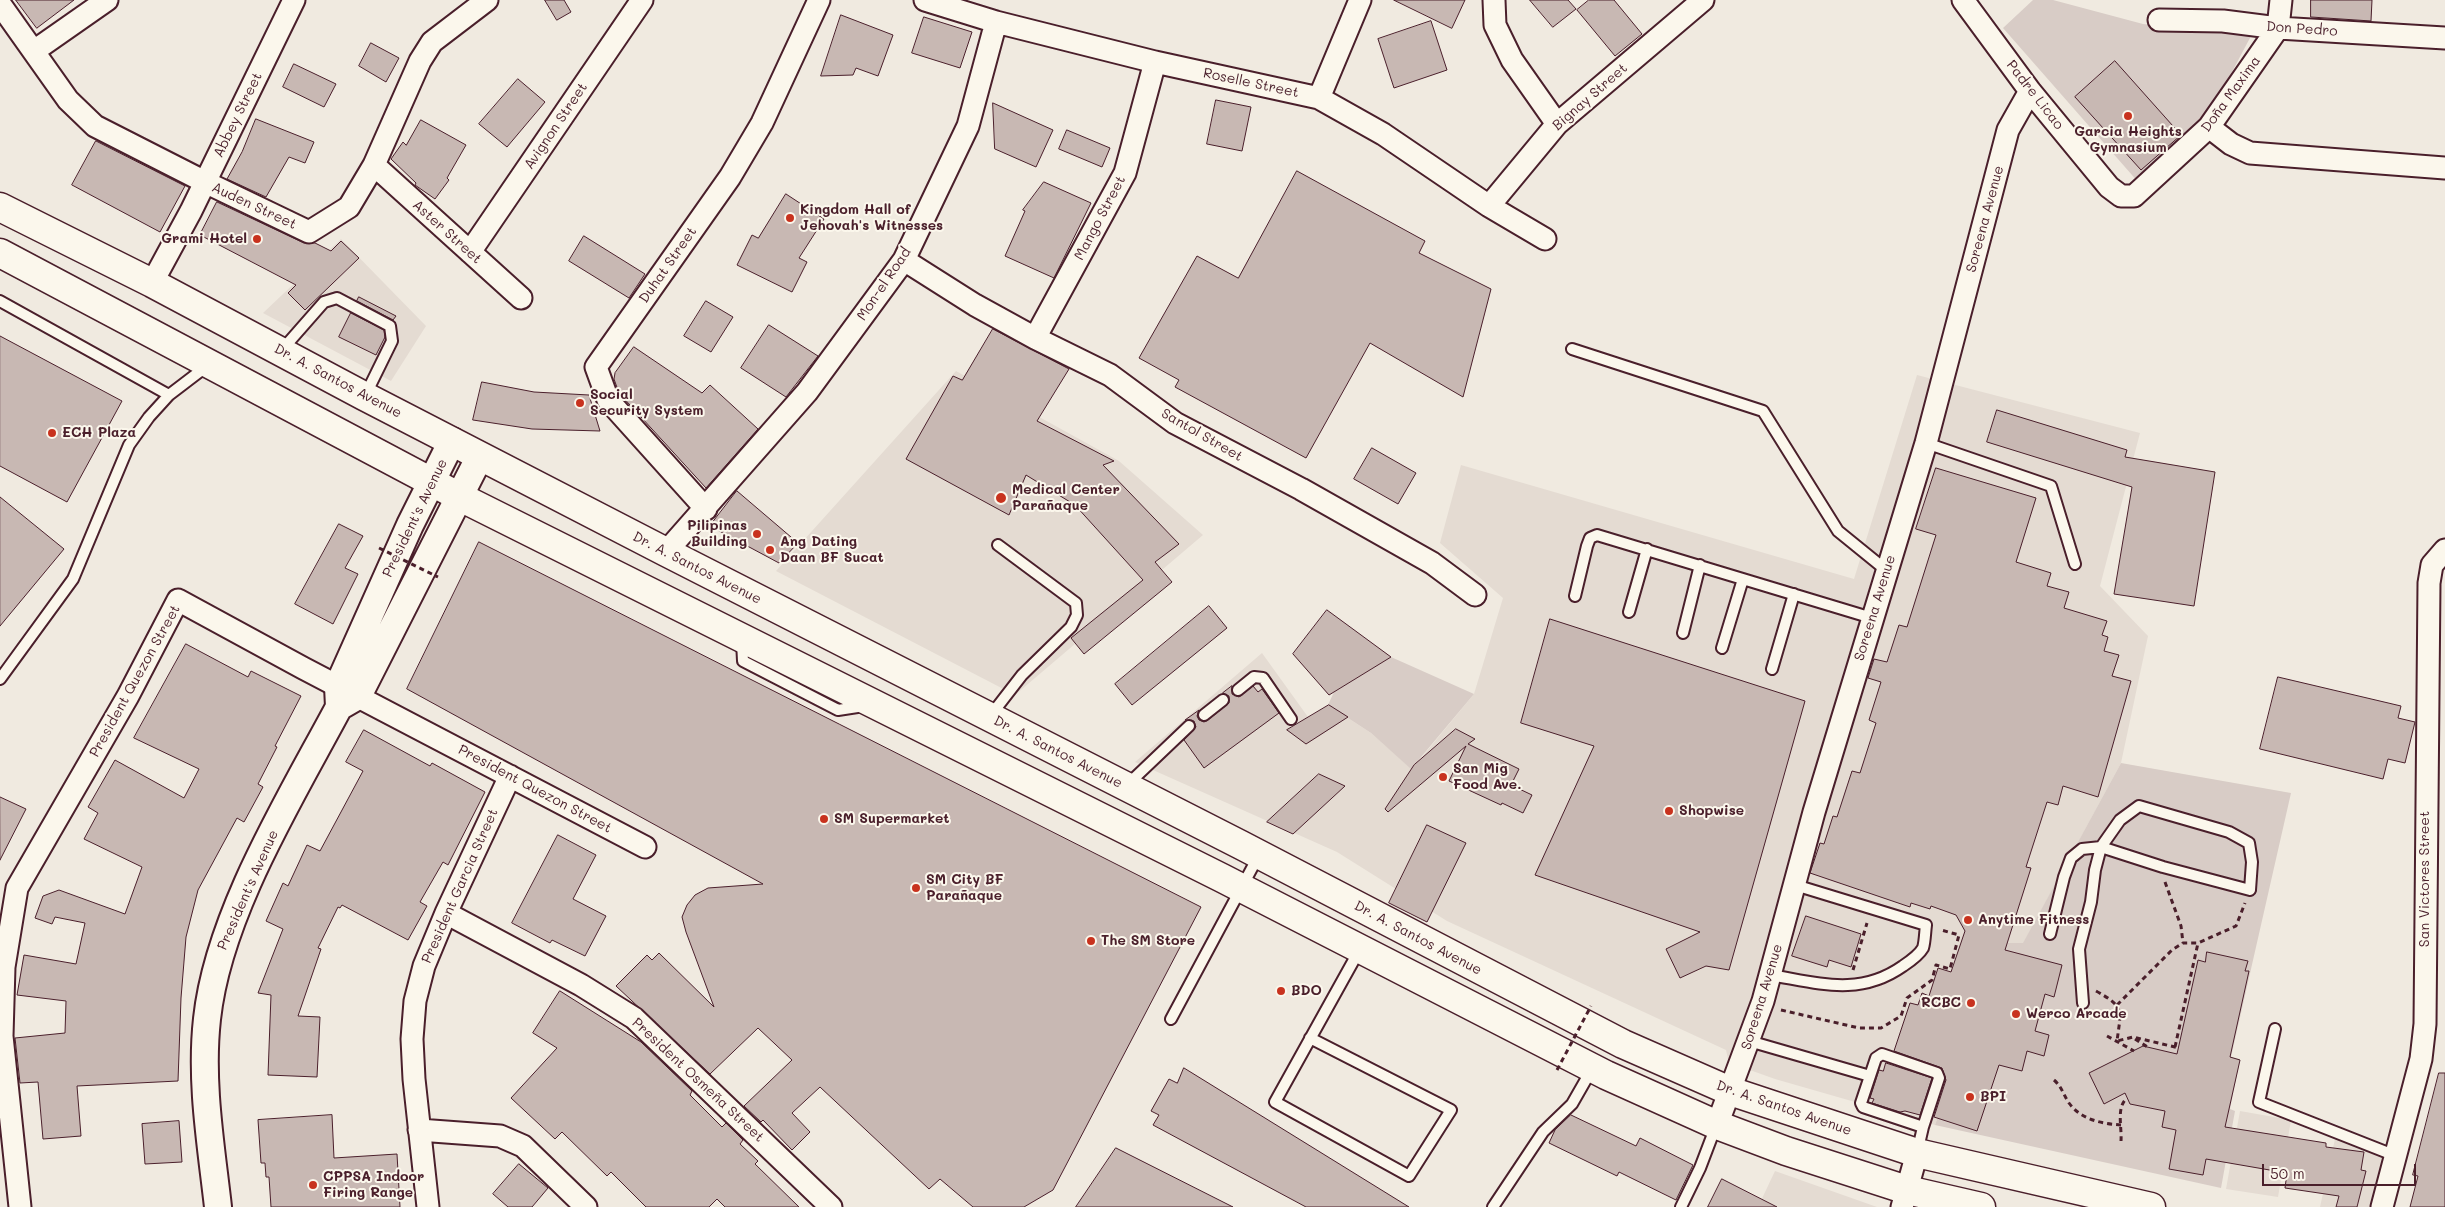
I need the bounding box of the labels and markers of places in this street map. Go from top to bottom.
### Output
marker: Garcia Heights Gymnasium [2122,110,2134,122]
place label: Garcia Heights Gymnasium [2074,124,2182,156]
place label: Kingdom Hall of Jehovah's Witnesses [800,202,943,234]
marker: Kingdom Hall of Jehovah's Witnesses [784,212,796,224]
place label: Grami Hotel [161,231,247,247]
marker: Grami Hotel [251,233,263,245]
place label: Social Security System [590,387,703,420]
marker: Social Security System [574,397,586,409]
place label: ECH Plaza [62,425,136,441]
marker: ECH Plaza [46,427,58,439]
place label: Medical Center Parañaque [1012,482,1120,514]
marker: Medical Center Parañaque [994,491,1008,505]
place label: Pilipinas Building [687,518,747,550]
marker: Pilipinas Building [751,528,763,540]
place label: Ang Dating Daan BF Sucat [780,534,884,566]
marker: Ang Dating Daan BF Sucat [764,544,776,556]
place label: San Mig Food Ave. [1453,761,1521,794]
marker: San Mig Food Ave. [1437,771,1449,783]
place label: Shopwise [1679,803,1744,819]
marker: Shopwise [1663,805,1675,817]
place label: SM Supermarket [834,811,949,827]
marker: SM Supermarket [818,813,830,825]
place label: SM City BF Parañaque [926,872,1004,904]
marker: SM City BF Parañaque [910,882,922,894]
place label: Anytime Fitness [1978,912,2089,928]
marker: Anytime Fitness [1962,914,1974,926]
place label: The SM Store [1101,933,1195,949]
marker: The SM Store [1085,935,1097,947]
place label: BDO [1291,983,1322,999]
marker: BDO [1275,985,1287,997]
place label: RCBC [1921,995,1961,1011]
marker: RCBC [1965,997,1977,1009]
place label: Werco Arcade [2026,1006,2127,1022]
marker: Werco Arcade [2010,1008,2022,1020]
place label: BPI [1980,1089,2006,1105]
marker: BPI [1964,1091,1976,1103]
place label: CPPSA Indoor Firing Range [323,1169,424,1202]
marker: CPPSA Indoor Firing Range [307,1179,319,1191]

